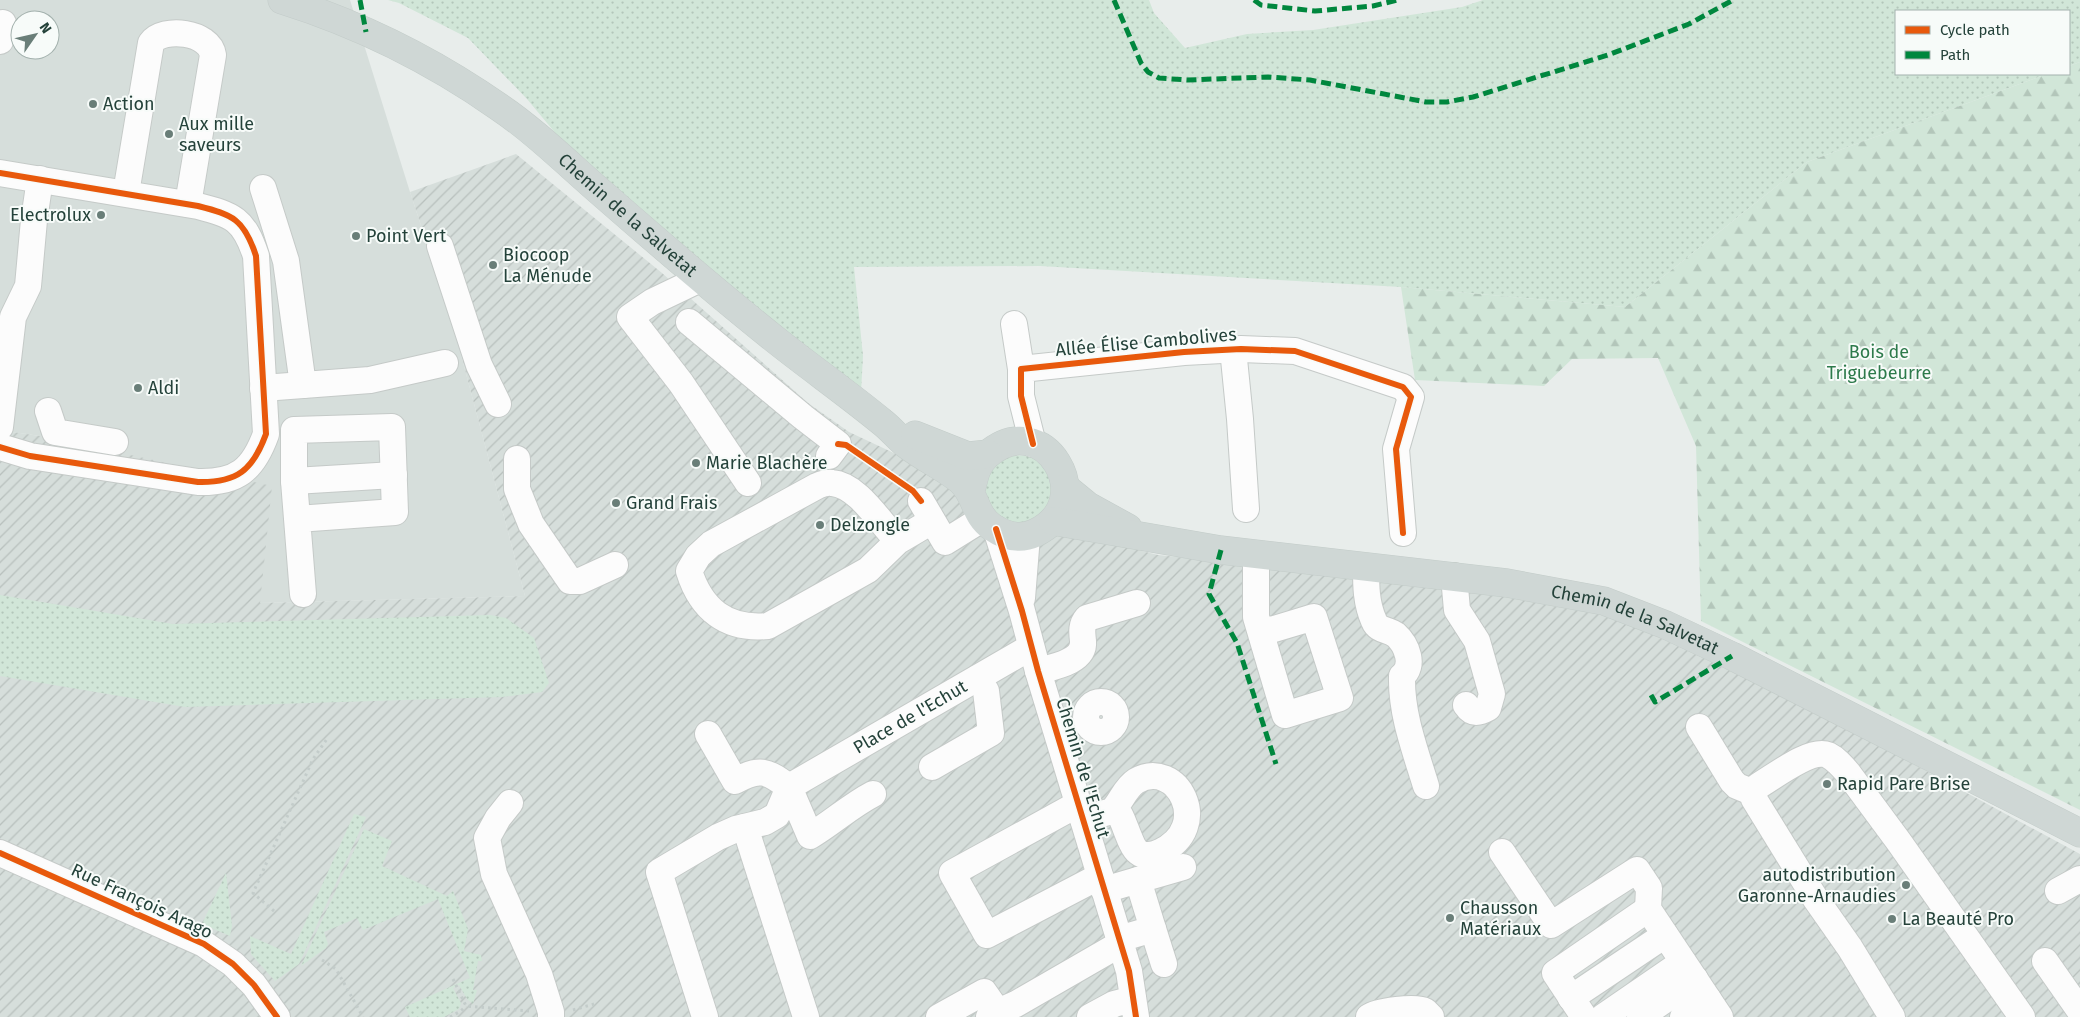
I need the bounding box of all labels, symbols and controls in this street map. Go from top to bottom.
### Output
north arrow [10,10,60,60]
legend [1895,10,2070,75]
text: N [36,19,55,37]
text: Cycle path [1940,21,2010,39]
text: Path [1940,46,1970,64]
place label: Action [103,93,155,115]
marker: Action [87,98,99,110]
place label: Aux mille saveurs [179,113,254,156]
marker: Aux mille saveurs [163,128,175,140]
street label: Chemin de la Salvetat [554,149,702,282]
place label: Electrolux [10,204,91,226]
marker: Electrolux [95,209,107,221]
place label: Point Vert [366,225,447,247]
marker: Point Vert [350,230,362,242]
place label: Biocoop La Ménude [503,244,592,287]
marker: Biocoop La Ménude [487,259,499,271]
street label: Allée Élise Cambolives [1054,322,1237,361]
park label: Bois de Triguebeurre [1827,341,1931,384]
place label: Aldi [148,377,179,399]
marker: Aldi [132,382,144,394]
place label: Marie Blachère [706,452,828,474]
marker: Marie Blachère [690,457,702,469]
place label: Grand Frais [626,492,717,514]
marker: Grand Frais [610,497,622,509]
place label: Delzongle [830,514,910,536]
marker: Delzongle [814,519,826,531]
street label: Chemin de la Salvetat [1549,580,1723,659]
street label: Place de l'Echut [849,675,971,758]
street label: Chemin de l'Echut [1051,695,1115,841]
place label: Rapid Pare Brise [1837,773,1970,795]
marker: Rapid Pare Brise [1821,778,1833,790]
street label: Rue François Arago [68,859,216,943]
place label: autodistribution Garonne-Arnaudies [1738,864,1896,907]
marker: autodistribution Garonne-Arnaudies [1900,879,1912,891]
place label: Chausson Matériaux [1460,897,1541,940]
place label: La Beauté Pro [1902,908,2014,930]
marker: Chausson Matériaux [1444,912,1456,924]
marker: La Beauté Pro [1886,913,1898,925]

